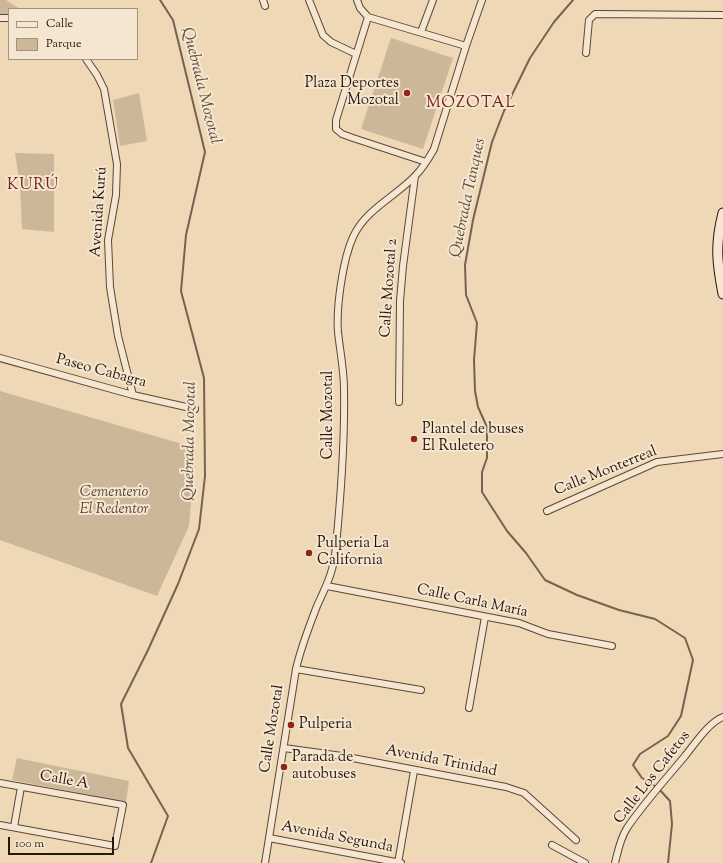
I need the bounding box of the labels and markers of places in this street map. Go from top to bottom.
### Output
place label: Plaza Deportes Mozotal [305,75,399,110]
marker: Plaza Deportes Mozotal [402,88,412,98]
place label: Plantel de buses El Ruletero [422,421,524,456]
marker: Plantel de buses El Ruletero [409,434,419,444]
place label: Pulperia La California [317,535,389,570]
marker: Pulperia La California [304,548,314,558]
place label: Pulperia [299,716,352,734]
marker: Pulperia [286,720,296,730]
place label: Parada de autobuses [292,749,356,784]
marker: Parada de autobuses [279,762,289,772]

